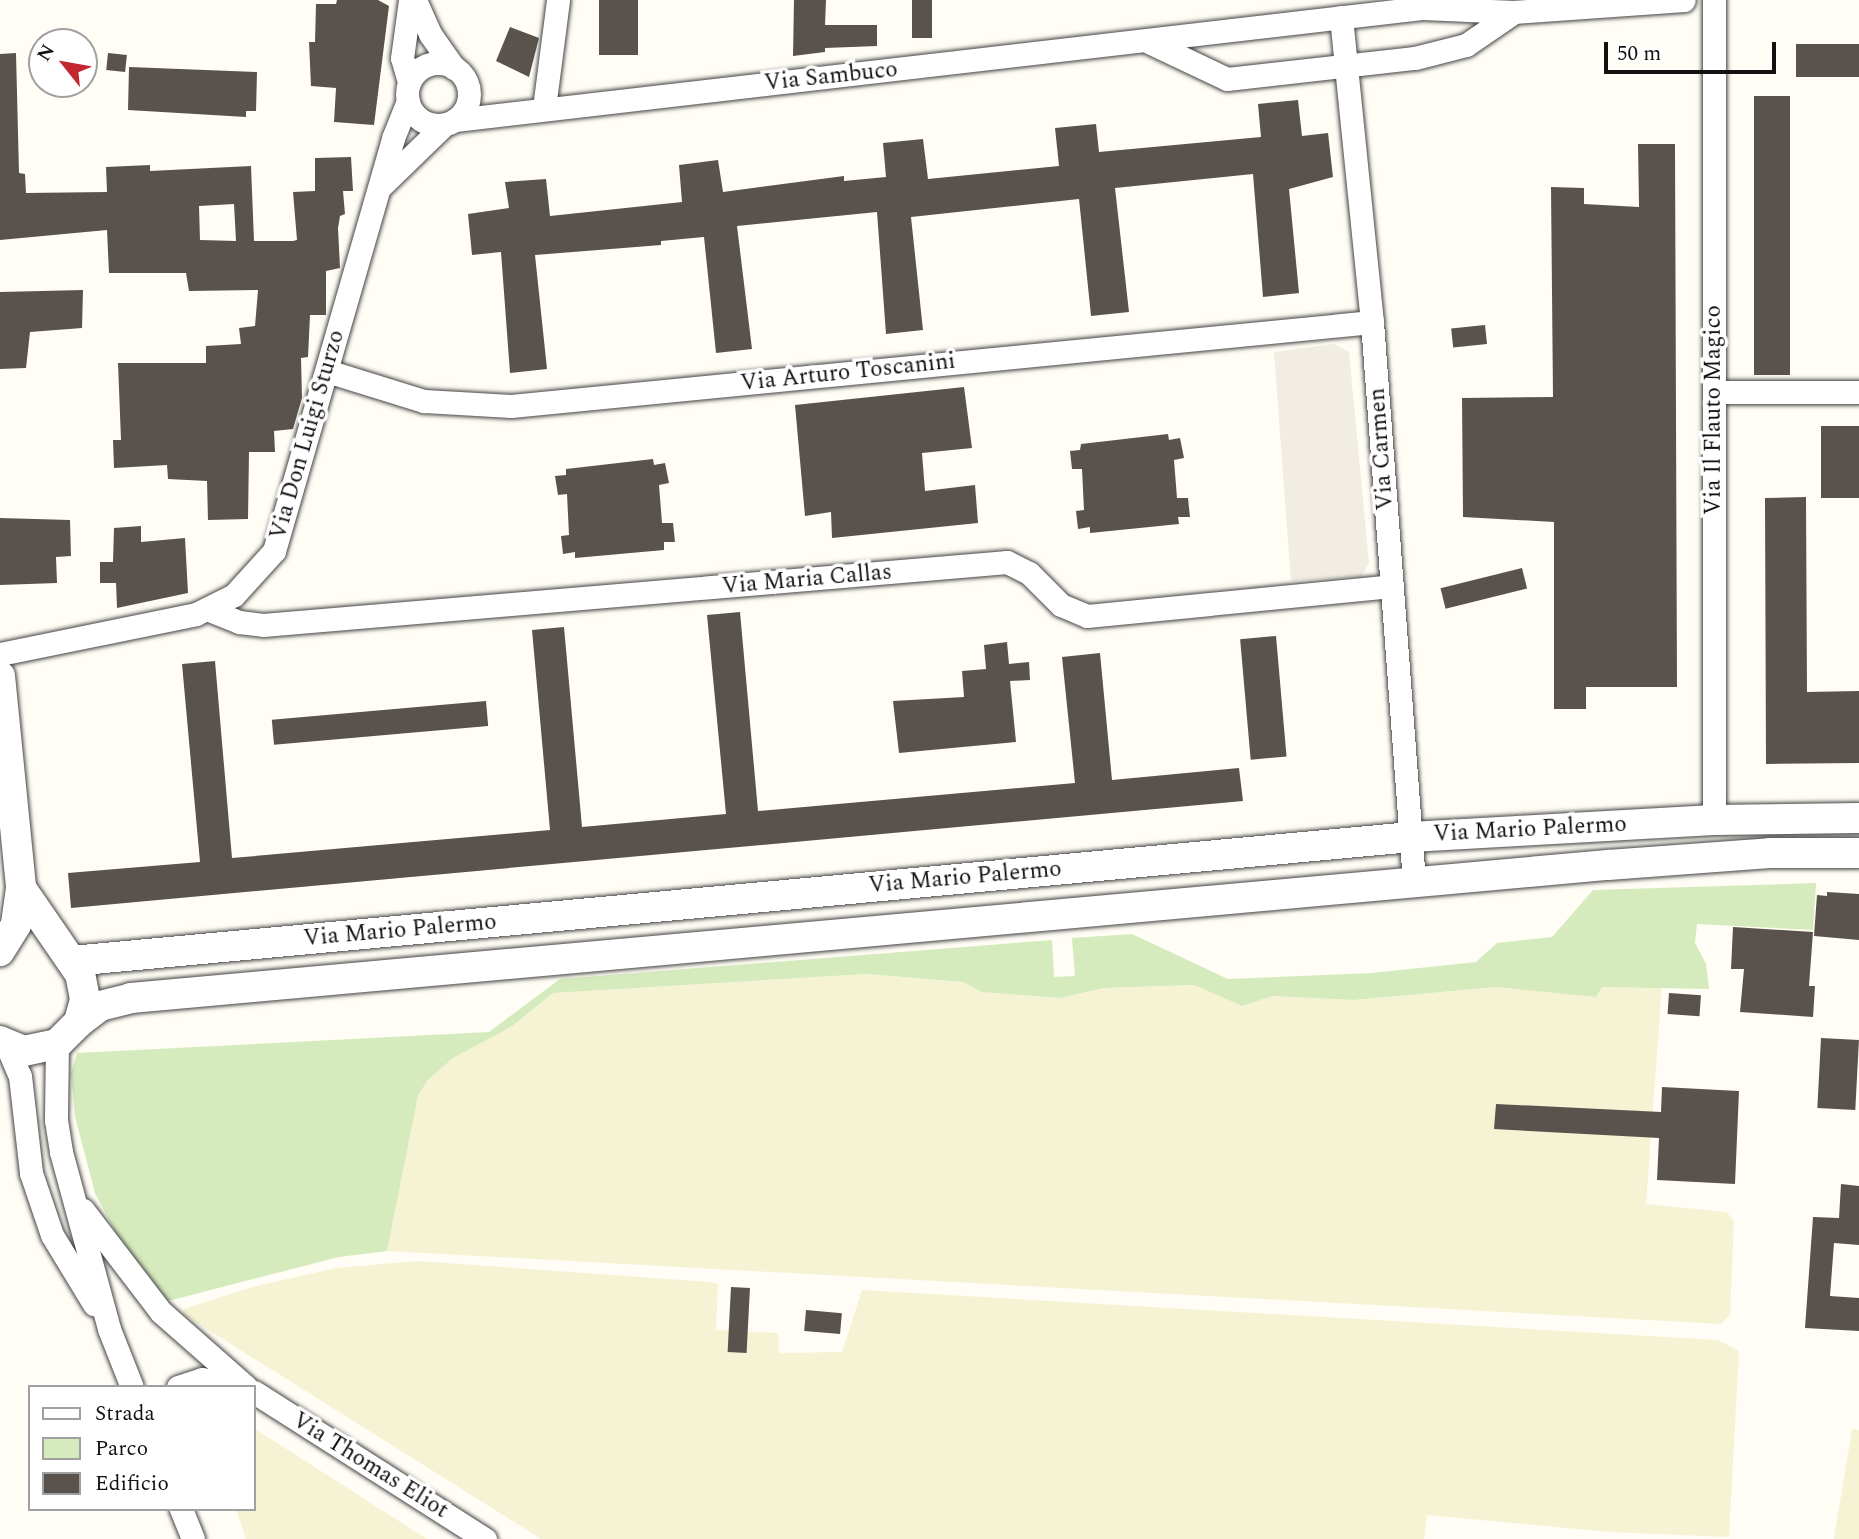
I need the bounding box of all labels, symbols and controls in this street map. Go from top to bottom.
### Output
north arrow [28,28,98,98]
scale bar [1607,28,1778,72]
text: 50 m [1617,38,1661,70]
text: N [30,39,63,67]
street label: Via Sambuco [763,56,899,98]
street label: Via Il Flauto Magico [1700,305,1728,515]
street label: Via Don Luigi Sturzo [265,327,351,543]
street label: Via Arturo Toscanini [739,348,957,398]
street label: Via Carmen [1364,387,1400,511]
street label: Via Maria Callas [721,559,893,601]
street label: Via Mario Palermo [1433,811,1627,849]
street label: Via Mario Palermo [867,856,1063,900]
street label: Via Mario Palermo [302,909,498,953]
legend [28,1385,256,1511]
text: Strada [95,1398,155,1430]
street label: Via Thomas Eliot [287,1407,453,1525]
text: Parco [95,1433,148,1465]
text: Edificio [95,1468,169,1500]

